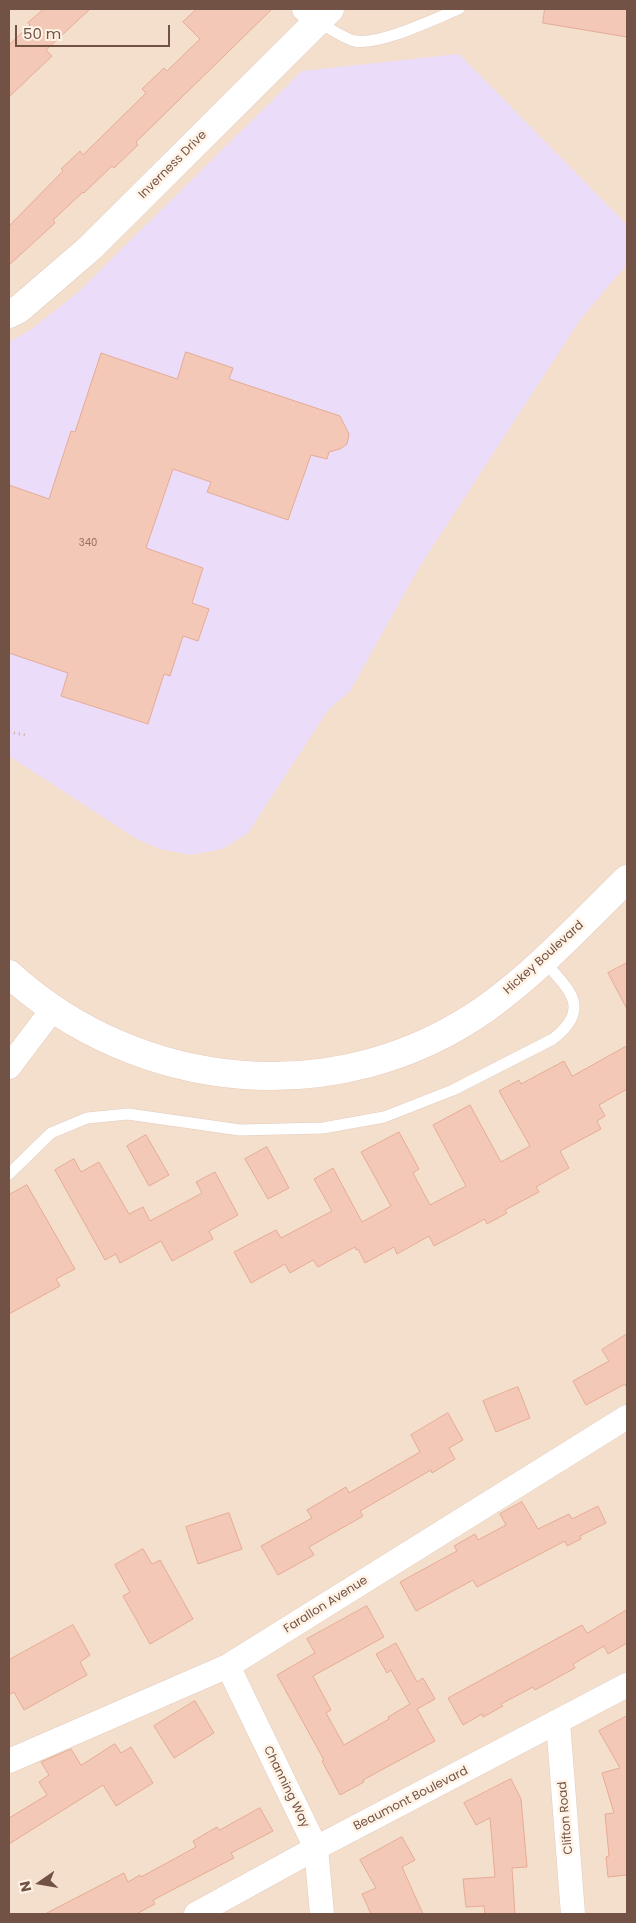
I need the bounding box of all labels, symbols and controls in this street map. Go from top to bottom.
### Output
scale bar [18,15,172,47]
text: 50 m [23,23,61,44]
street label: Inverness Drive [136,128,210,202]
house number: 340 [79,537,97,549]
street label: Hickey Boulevard [501,918,587,998]
street label: Farallon Avenue [281,1573,371,1637]
street label: Channing Way [260,1744,312,1830]
street label: Beaumont Boulevard [351,1764,471,1834]
street label: Clifton Road [556,1781,576,1855]
north arrow [15,1858,65,1908]
text: N [14,1879,36,1894]

